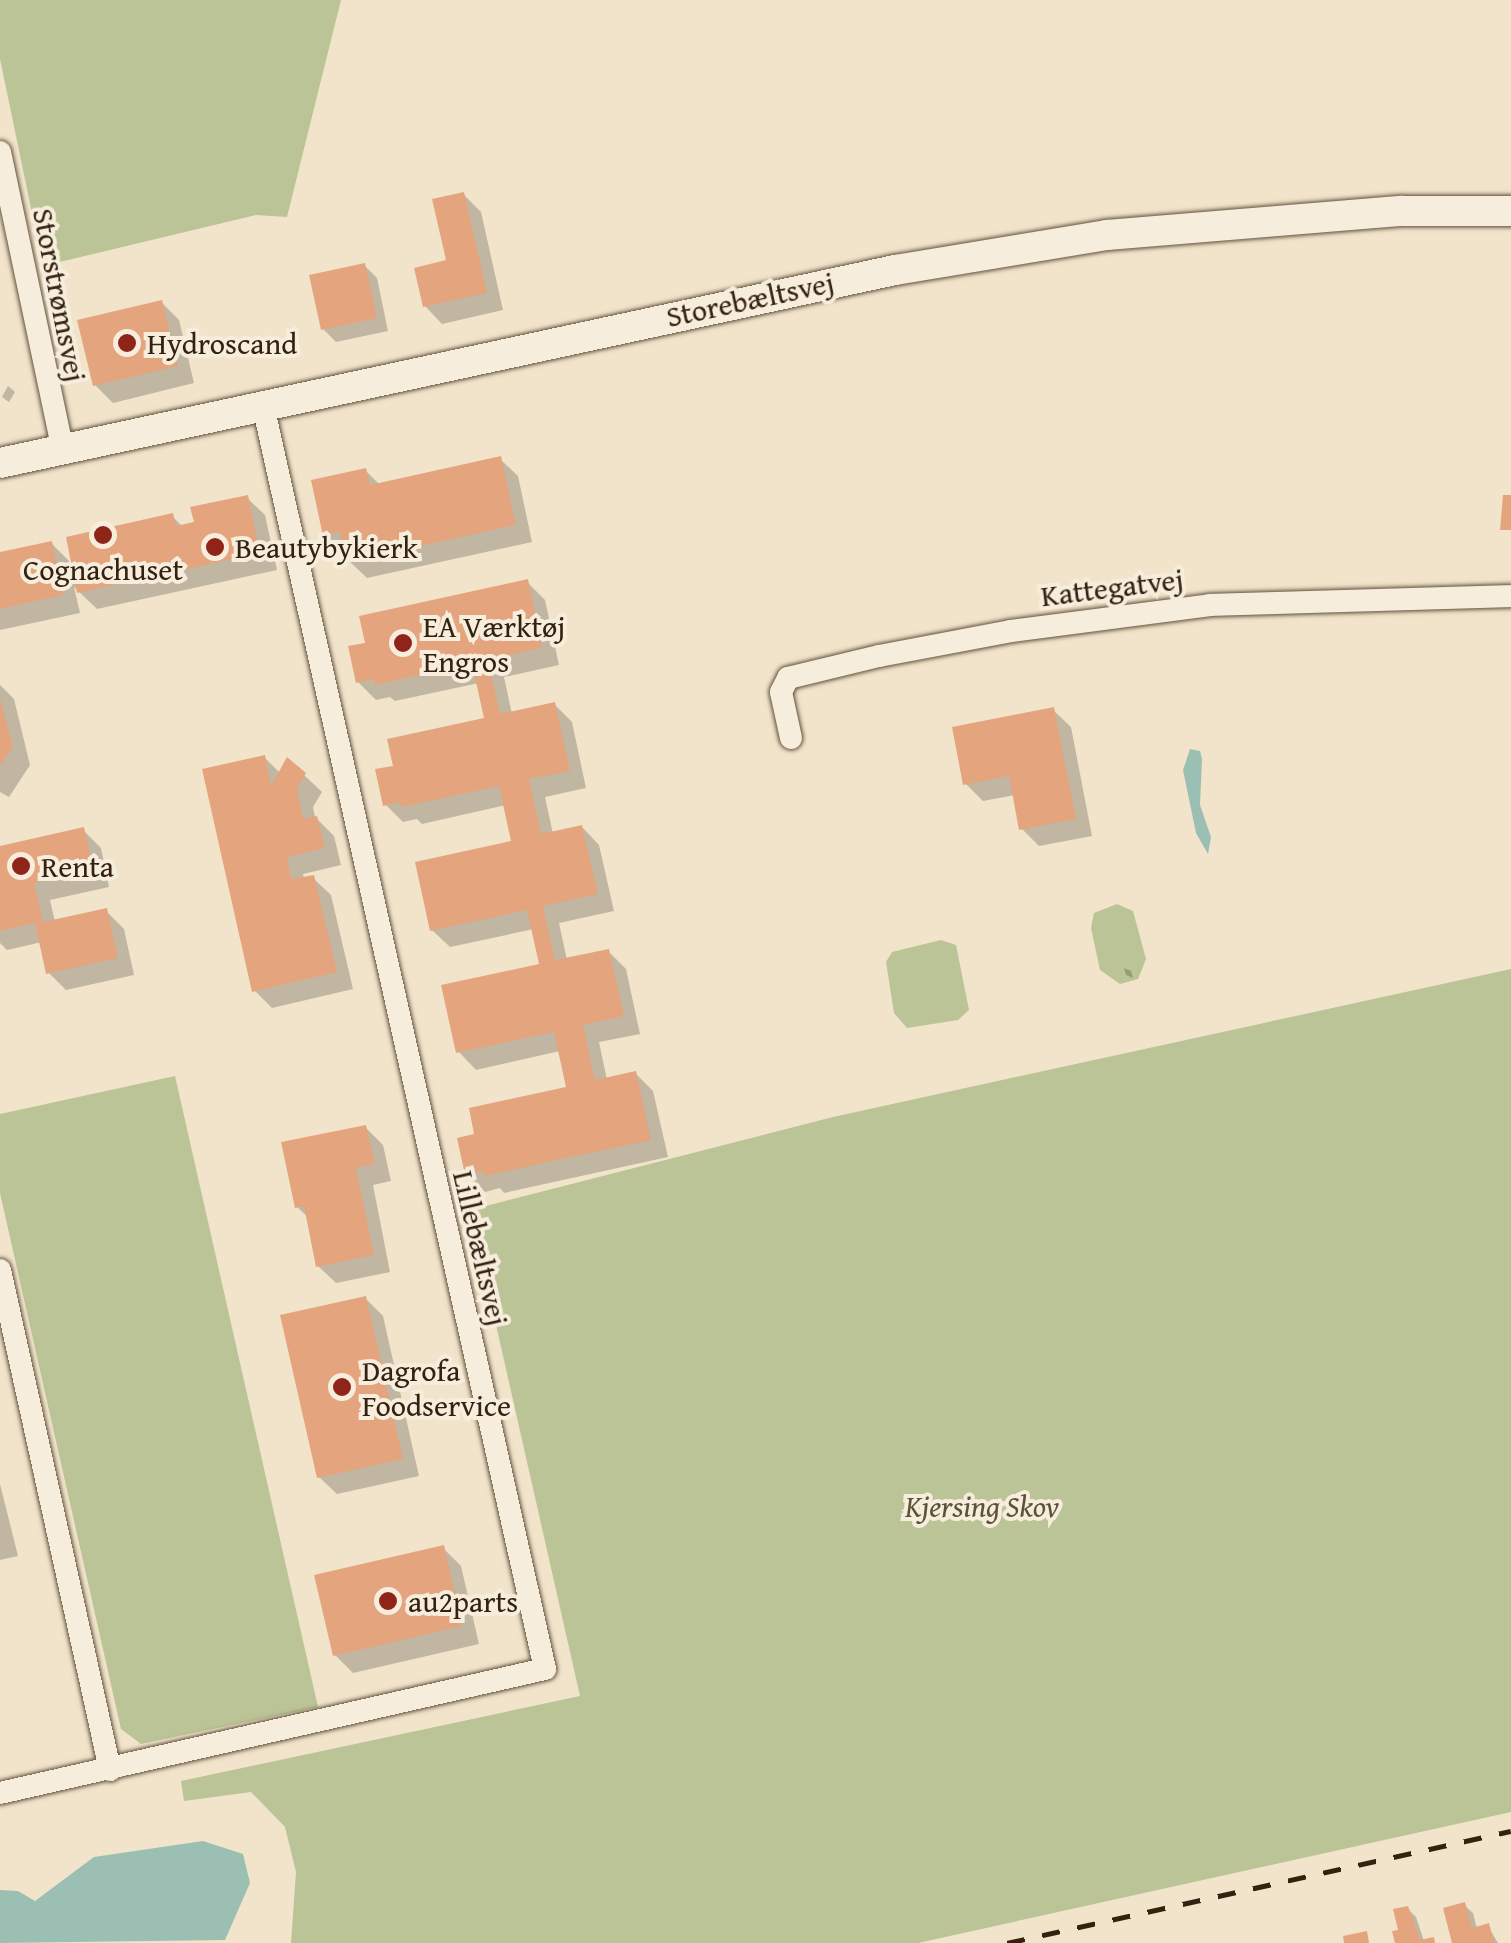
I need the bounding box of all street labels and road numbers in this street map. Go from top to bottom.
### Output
street label: Storstrømsvej [26,205,94,385]
street label: Storebæltsvej [663,264,837,334]
street label: Kattegatvej [1039,560,1185,614]
street label: Lillebæltsvej [446,1167,516,1329]

